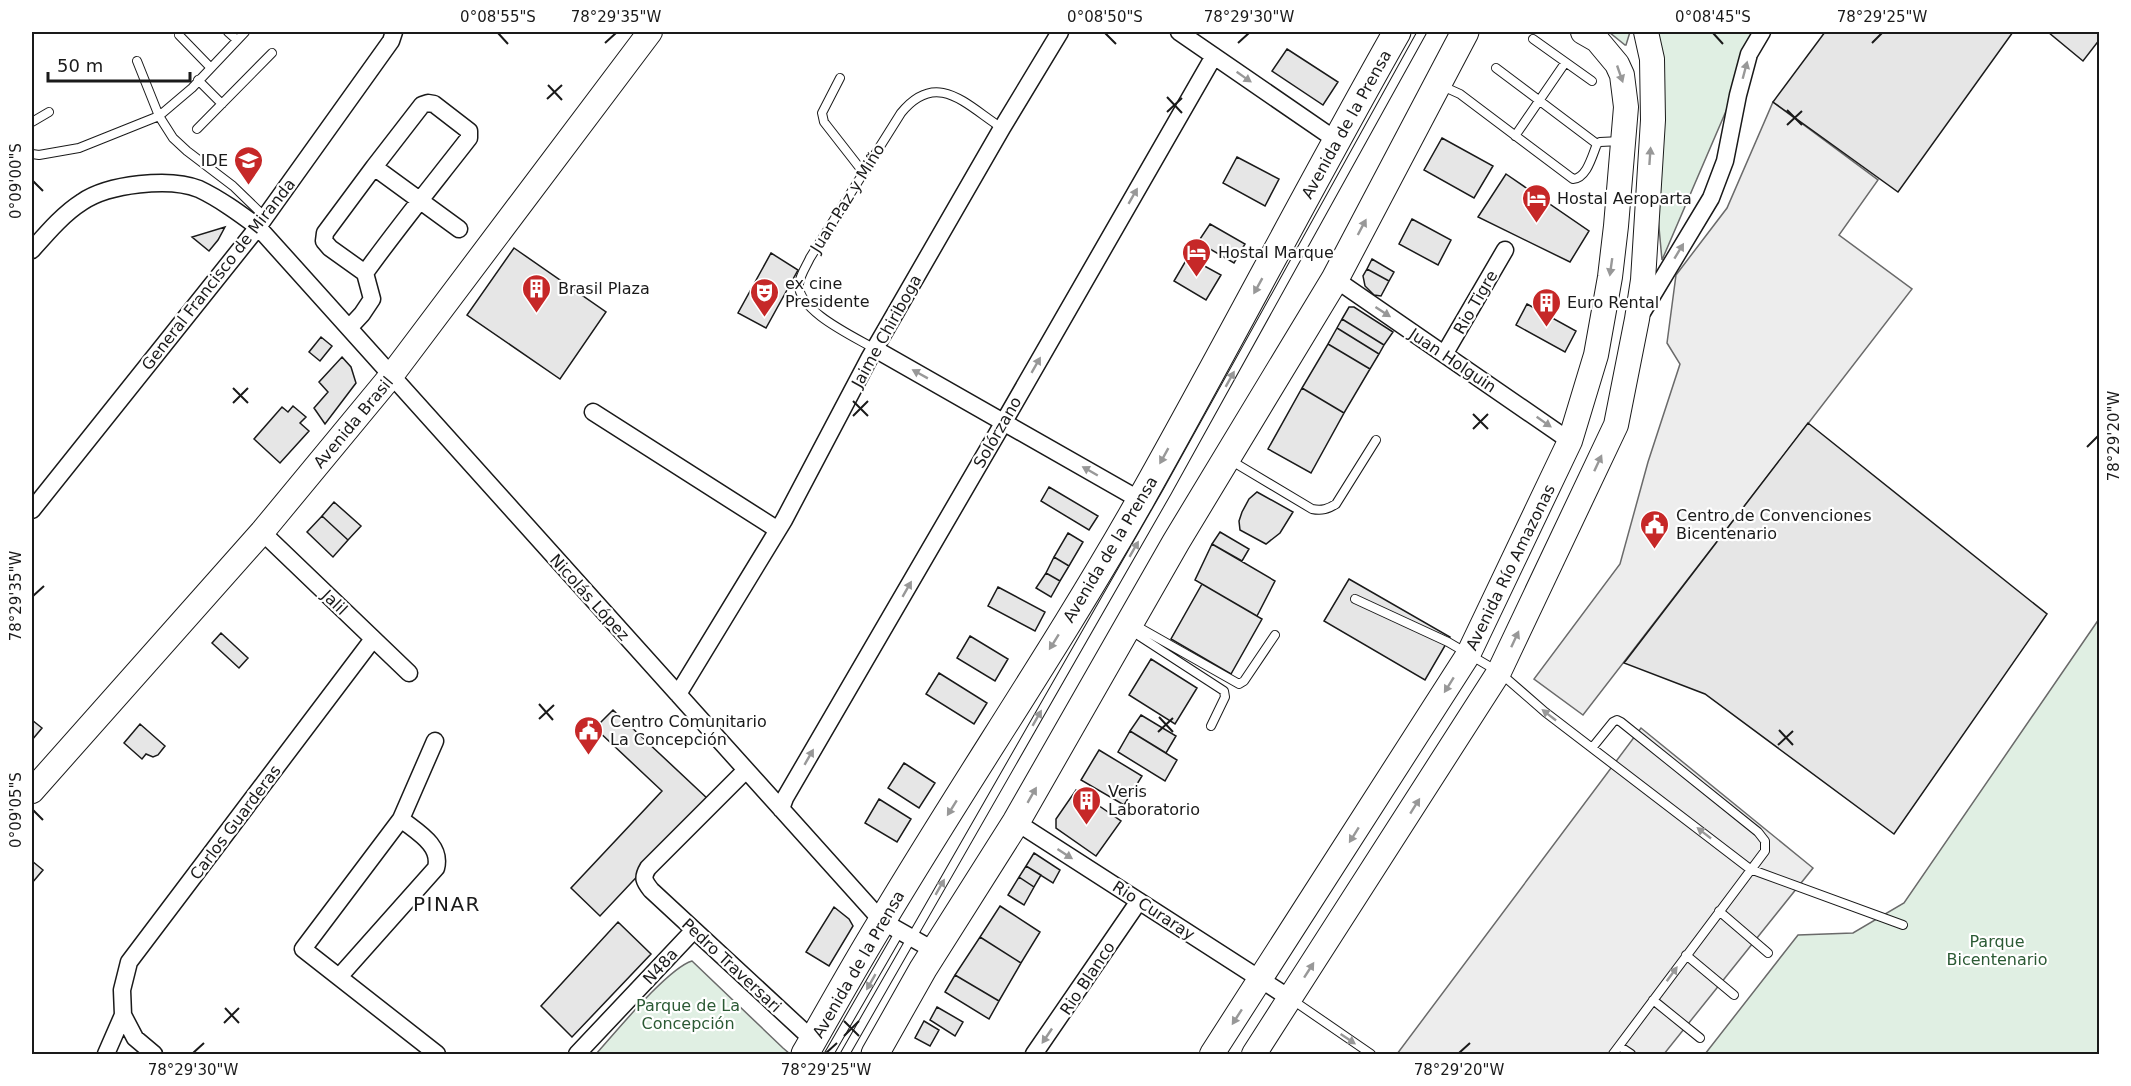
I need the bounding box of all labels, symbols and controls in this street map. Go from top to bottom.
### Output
text: 0°08'55"S [460,8,536,26]
text: 78°29'35"W [571,8,661,26]
text: 0°08'50"S [1067,8,1143,26]
text: 78°29'30"W [1204,8,1294,26]
text: 0°08'45"S [1675,8,1751,26]
text: 78°29'25"W [1837,8,1927,26]
scale bar [48,45,190,83]
street label: Avenida de la Prensa [1298,47,1395,202]
text: 50 m [57,55,103,76]
one-way arrow [1741,61,1750,79]
one-way arrow [1616,65,1626,83]
one-way arrow [1236,71,1252,83]
street label: Juan Paz y Miño [806,140,889,257]
text: 0°09'00"S [7,143,25,219]
school or university icon: IDE [233,144,265,186]
one-way arrow [1646,147,1655,166]
place label: IDE [201,151,228,170]
street label: General Francisco de Miranda [138,175,299,374]
hotel icon: Hostal Aeroparta [1520,182,1552,224]
one-way arrow [1127,188,1138,204]
place label: Hostal Aeroparta [1557,189,1692,208]
one-way arrow [1357,219,1367,236]
hotel icon: Hostal Marque [1181,236,1213,278]
place label: Hostal Marque [1218,243,1334,262]
one-way arrow [1673,243,1684,259]
one-way arrow [1606,258,1615,277]
street label: Rio Tigre [1450,267,1501,337]
street label: Jaime Chiriboga [847,271,925,392]
building icon: Brasil Plaza [521,272,553,314]
place label: ex cine Presidente [785,274,869,311]
theatre icon: ex cine Presidente [748,276,780,318]
one-way arrow [1253,277,1263,294]
place label: Brasil Plaza [558,279,650,298]
building icon: Euro Rental [1530,286,1562,328]
place label: Euro Rental [1567,293,1659,312]
one-way arrow [1375,307,1391,318]
street label: Juan Holguin [1405,324,1500,397]
one-way arrow [1031,356,1041,373]
one-way arrow [912,369,928,380]
one-way arrow [1225,371,1235,388]
street label: Avenida Brasil [310,373,397,472]
text: 78°29'20"W [2105,391,2123,481]
street label: Solórzano [969,393,1025,471]
one-way arrow [1536,416,1551,428]
one-way arrow [1159,448,1169,465]
one-way arrow [1594,454,1603,471]
one-way arrow [1081,466,1098,476]
street label: Avenida de la Prensa [1059,473,1162,626]
street label: Avenida Río Amazonas [1462,481,1559,653]
place label: Centro de Convenciones Bicentenario [1676,506,1872,543]
public building icon: Centro de Convenciones Bicentenario [1639,508,1671,550]
one-way arrow [1129,541,1139,558]
street label: Nicolás López [546,550,633,644]
text: 78°29'35"W [7,551,25,641]
one-way arrow [902,580,912,597]
street label: Jalil [317,585,351,619]
one-way arrow [1510,631,1519,648]
one-way arrow [1049,634,1060,651]
one-way arrow [1443,677,1454,693]
one-way arrow [1541,709,1556,721]
one-way arrow [1032,710,1042,727]
place label: Centro Comunitario La Concepción [610,712,767,749]
public building icon: Centro Comunitario La Concepción [573,714,605,756]
one-way arrow [803,749,814,765]
street label: Carlos Guarderas [186,761,285,883]
text: 0°09'05"S [7,772,25,848]
place label: Veris Laboratorio [1108,782,1200,819]
building icon: Veris Laboratorio [1071,784,1103,826]
one-way arrow [1027,786,1037,803]
one-way arrow [1409,798,1420,814]
one-way arrow [946,800,957,816]
one-way arrow [1348,827,1359,843]
one-way arrow [1696,828,1711,840]
one-way arrow [1057,848,1074,859]
street label: Rio Curaray [1109,877,1198,944]
one-way arrow [934,879,945,895]
street label: Avenida de la Prensa [808,887,908,1041]
district label: PINAR [413,892,481,916]
street label: Pedro Traversari [678,914,785,1016]
park label: Parque Bicentenario [1946,932,2048,969]
street label: Rio Blanco [1056,938,1119,1019]
street label: N48a [639,944,682,988]
one-way arrow [1304,962,1315,979]
one-way arrow [1666,966,1678,981]
one-way arrow [866,974,876,991]
park label: Parque de La Concepción [636,996,740,1033]
one-way arrow [1232,1009,1243,1025]
one-way arrow [1042,1028,1053,1044]
one-way arrow [1340,1033,1356,1044]
text: 78°29'30"W [148,1061,238,1079]
text: 78°29'25"W [781,1061,871,1079]
text: 78°29'20"W [1414,1061,1504,1079]

